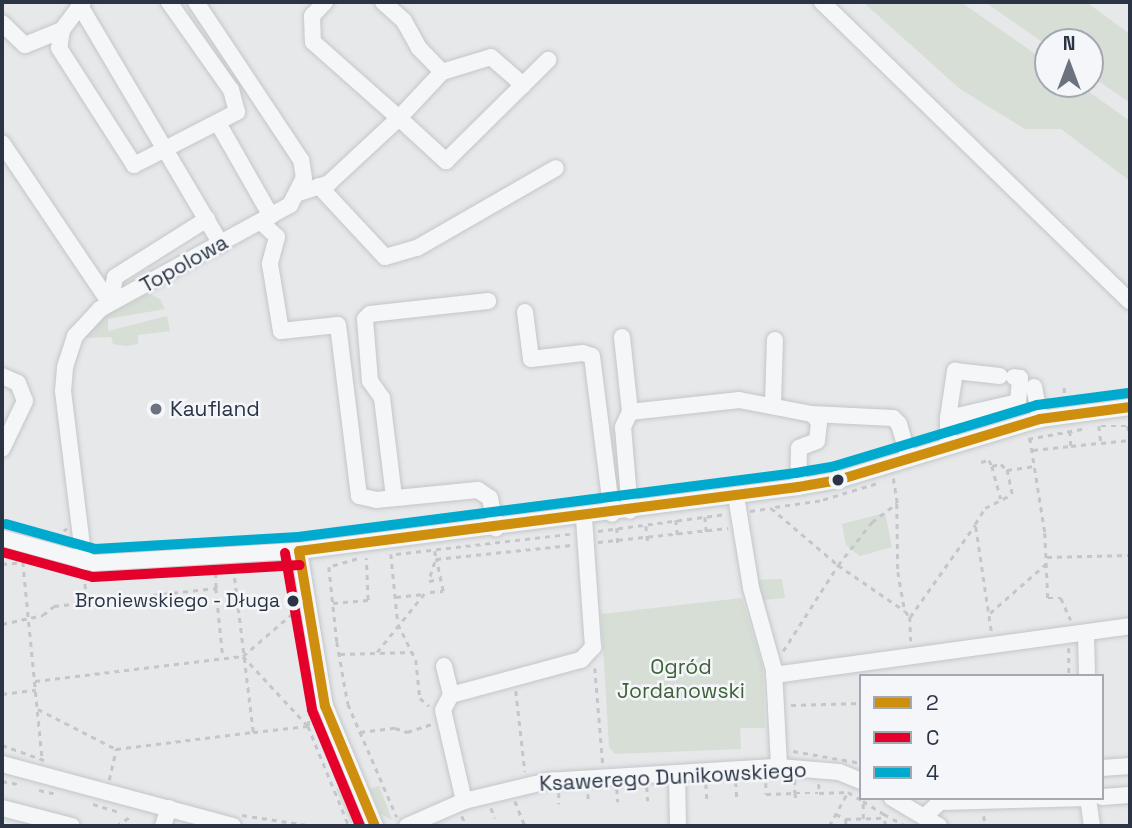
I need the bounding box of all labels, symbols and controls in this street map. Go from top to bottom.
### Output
north arrow [1034,28,1104,98]
text: N [1063,31,1075,56]
street label: Topolowa [136,230,232,298]
place label: Kaufland [170,396,260,422]
marker: Kaufland [148,401,164,417]
unlabelled marker [831,473,845,487]
place label: Broniewskiego - Długa [74,590,280,612]
marker: Broniewskiego - Długa [286,594,300,608]
park label: Ogród Jordanowski [617,654,745,704]
legend [859,674,1104,800]
text: 2 [926,689,939,716]
text: C [926,724,939,751]
street label: Ksawerego Dunikowskiego [539,757,807,797]
text: 4 [926,759,939,786]

